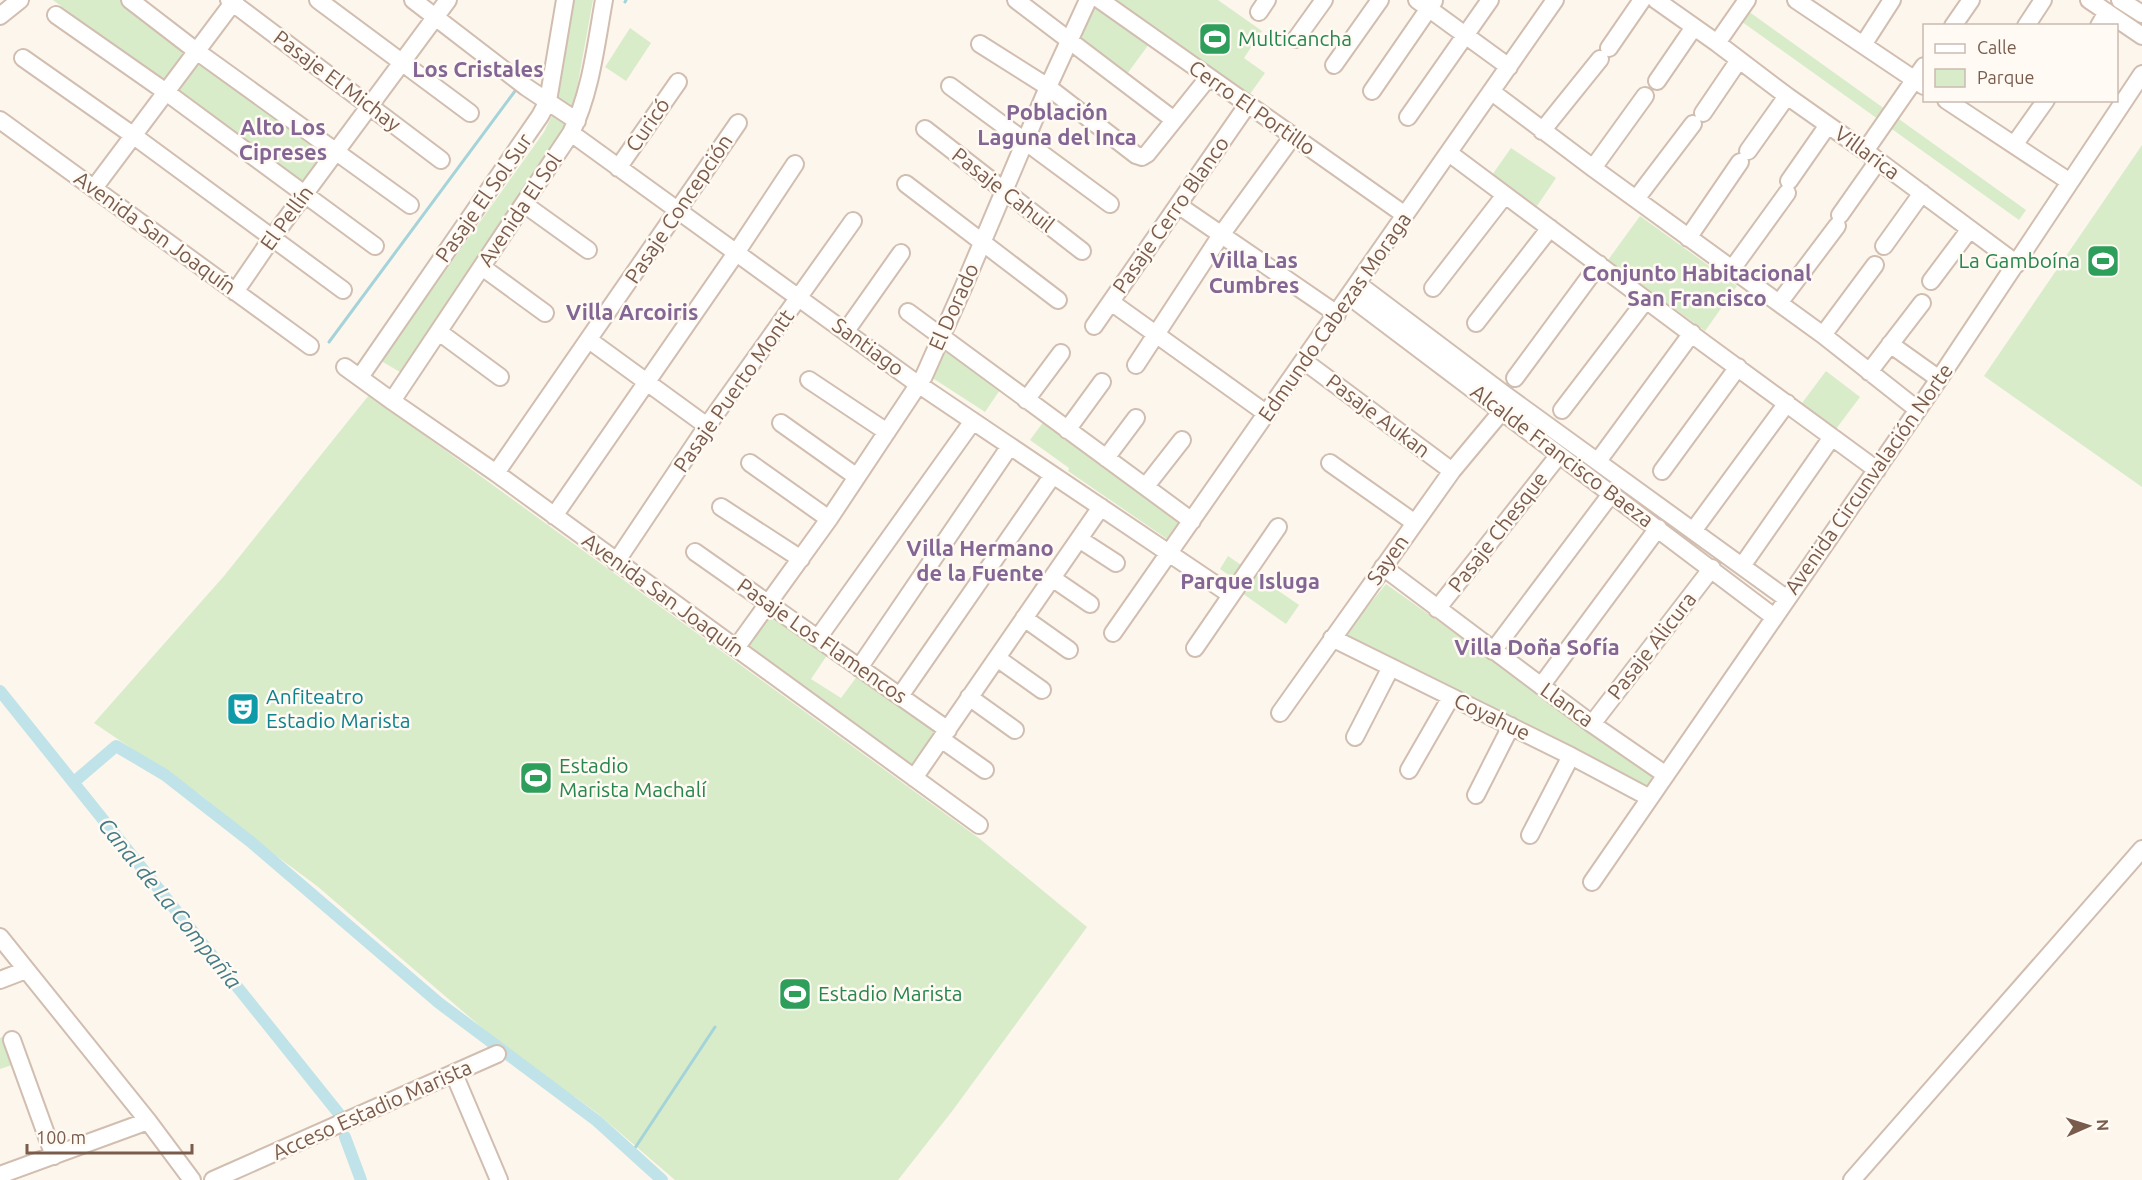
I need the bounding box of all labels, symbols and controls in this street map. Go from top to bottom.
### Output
sports icon: Multicancha [1197,21,1233,57]
legend [1923,24,2118,102]
street label: Pasaje El Michay [269,25,406,136]
place label: Multicancha [1238,26,1352,50]
text: Calle [1977,37,2017,57]
street label: Cerro El Portillo [1185,55,1320,160]
district label: Los Cristales [412,56,544,81]
text: Parque [1977,67,2034,87]
street label: Curicó [620,93,674,156]
district label: Población Laguna del Inca [977,99,1137,149]
district label: Alto Los Cipreses [239,114,327,164]
street label: Villarica [1830,121,1905,184]
street label: Pasaje El Sol Sur [430,129,536,266]
street label: Pasaje Concepción [619,129,737,287]
street label: Pasaje Cerro Blanco [1107,131,1233,297]
street label: Pasaje Cahuil [948,142,1059,236]
street label: Avenida El Sol [473,148,566,270]
street label: Avenida San Joaquín [70,166,241,299]
street label: El Pellín [255,180,318,254]
street label: Edmundo Cabezas Moraga [1253,207,1416,425]
sports icon: La Gamboína [2085,243,2121,279]
district label: Villa Las Cumbres [1209,247,1299,297]
place label: La Gamboína [1958,248,2080,272]
street label: El Dorado [923,259,983,354]
district label: Conjunto Habitacional San Francisco [1582,260,1812,310]
district label: Villa Arcoiris [566,299,698,324]
street label: Pasaje Puerto Montt [668,304,798,476]
street label: Santiago [828,312,909,380]
street label: Avenida Circunvalación Norte [1779,358,1957,598]
street label: Pasaje Aukan [1322,368,1435,462]
street label: Alcalde Francisco Baeza [1467,379,1659,532]
street label: Pasaje Chesque [1443,466,1552,596]
street label: Avenida San Joaquín [578,528,749,661]
street label: Sayen [1361,530,1413,589]
district label: Villa Hermano de la Fuente [906,535,1054,585]
district label: Parque Isluga [1180,568,1320,593]
street label: Pasaje Los Flamencos [733,573,912,708]
street label: Pasaje Alicura [1602,587,1700,704]
district label: Villa Doña Sofía [1454,634,1620,659]
street label: Llanca [1536,677,1599,731]
place label: Anfiteatro Estadio Marista [266,684,411,732]
street label: Coyahue [1451,687,1534,745]
theatre icon: Anfiteatro Estadio Marista [225,691,261,727]
place label: Estadio Marista Machalí [559,753,707,801]
sports icon: Estadio Marista Machalí [518,760,554,796]
water label: Canal de La Compañía [94,812,247,993]
sports icon: Estadio Marista [777,976,813,1012]
place label: Estadio Marista [818,981,963,1005]
street label: Acceso Estadio Marista [268,1054,475,1164]
north arrow [2058,1096,2118,1156]
scale bar [27,1117,192,1155]
text: N [2094,1119,2112,1132]
text: 100 m [36,1127,86,1147]

